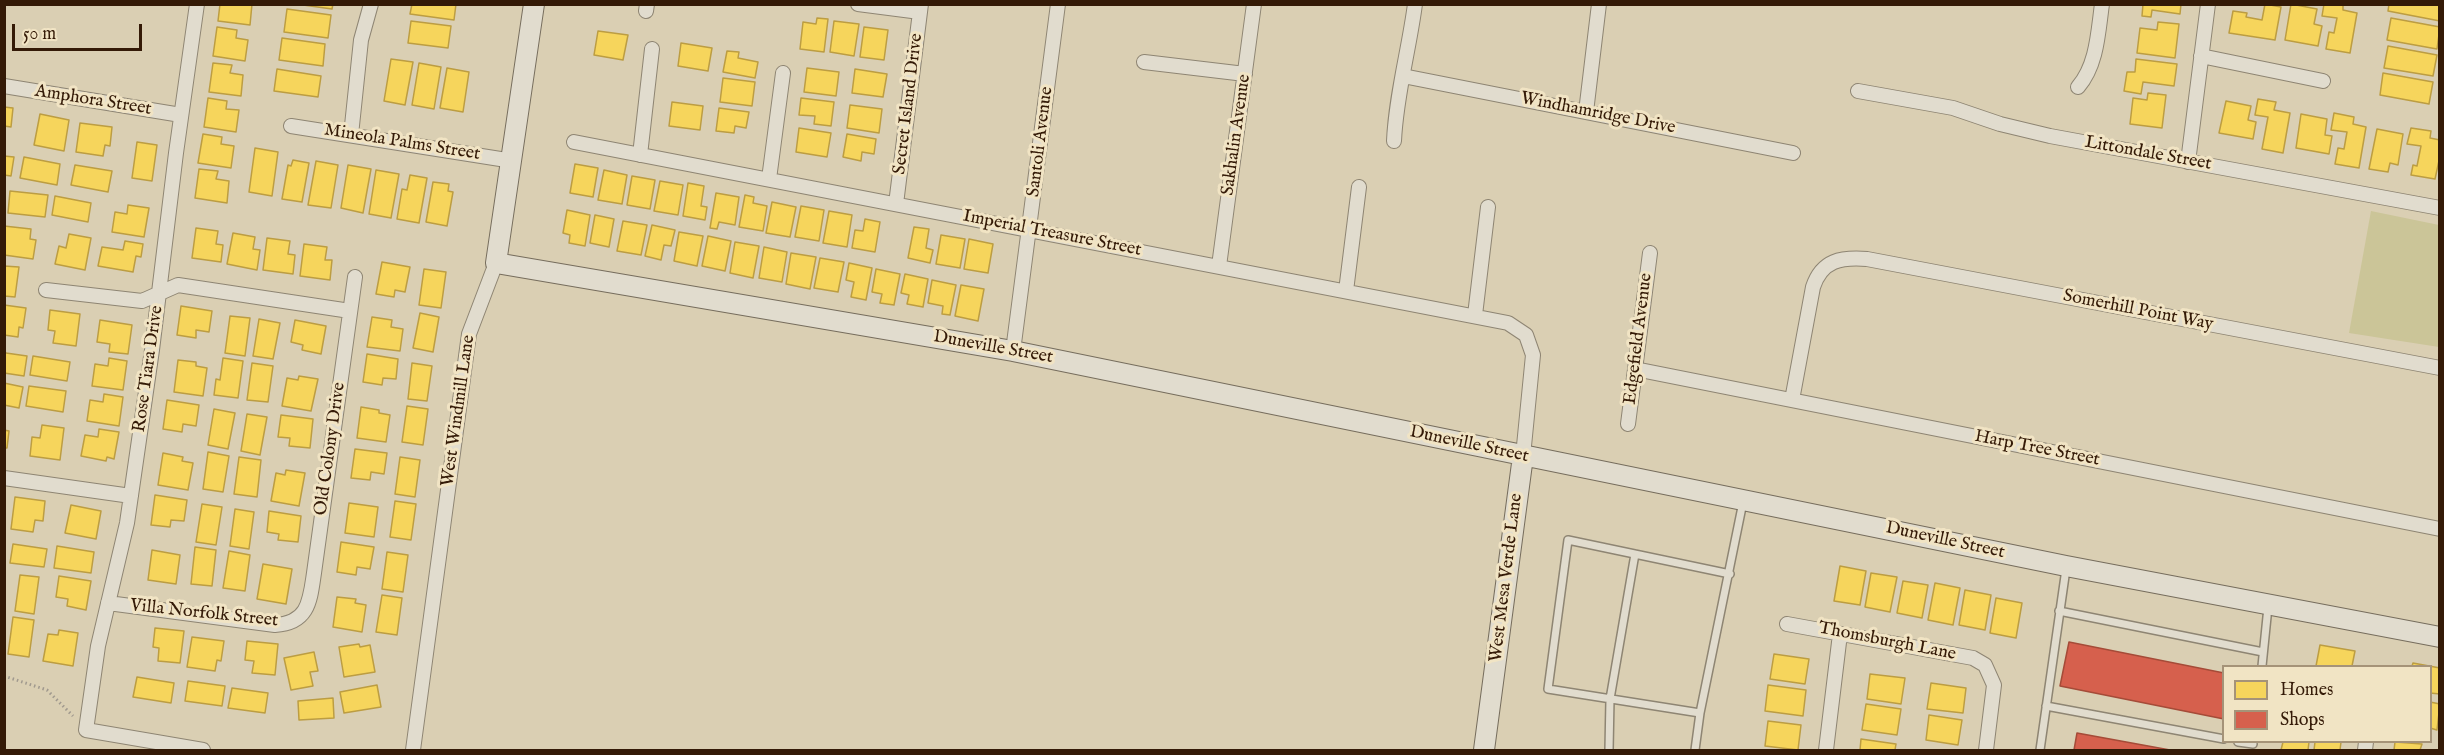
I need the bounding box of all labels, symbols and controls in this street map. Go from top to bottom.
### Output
scale bar [15,12,146,50]
text: 50 m [23,23,56,46]
street label: Secret Island Drive [890,32,928,176]
street label: Sakhalin Avenue [1218,73,1256,197]
street label: Amphora Street [33,81,153,121]
street label: Santoli Avenue [1024,86,1058,198]
street label: Windhamridge Drive [1519,88,1677,140]
street label: Mineola Palms Street [322,120,482,166]
street label: Littondale Street [2083,132,2213,176]
street label: Imperial Treasure Street [961,206,1143,262]
street label: Edgefield Avenue [1620,272,1658,406]
street label: Somerhill Point Way [2061,286,2215,336]
street label: Rose Tiara Drive [129,304,169,434]
street label: Duneville Street [931,327,1055,369]
street label: West Windmill Lane [438,334,480,488]
street label: Old Colony Drive [311,381,351,517]
street label: Duneville Street [1408,422,1530,468]
street label: Harp Tree Street [1973,426,2101,472]
street label: West Mesa Verde Lane [1486,492,1528,664]
street label: Duneville Street [1884,518,2006,564]
street label: Villa Norfolk Street [129,595,279,633]
street label: Thomsburgh Lane [1816,618,1958,666]
legend [2222,665,2432,743]
text: Homes [2280,679,2333,702]
text: Shops [2280,709,2325,732]

